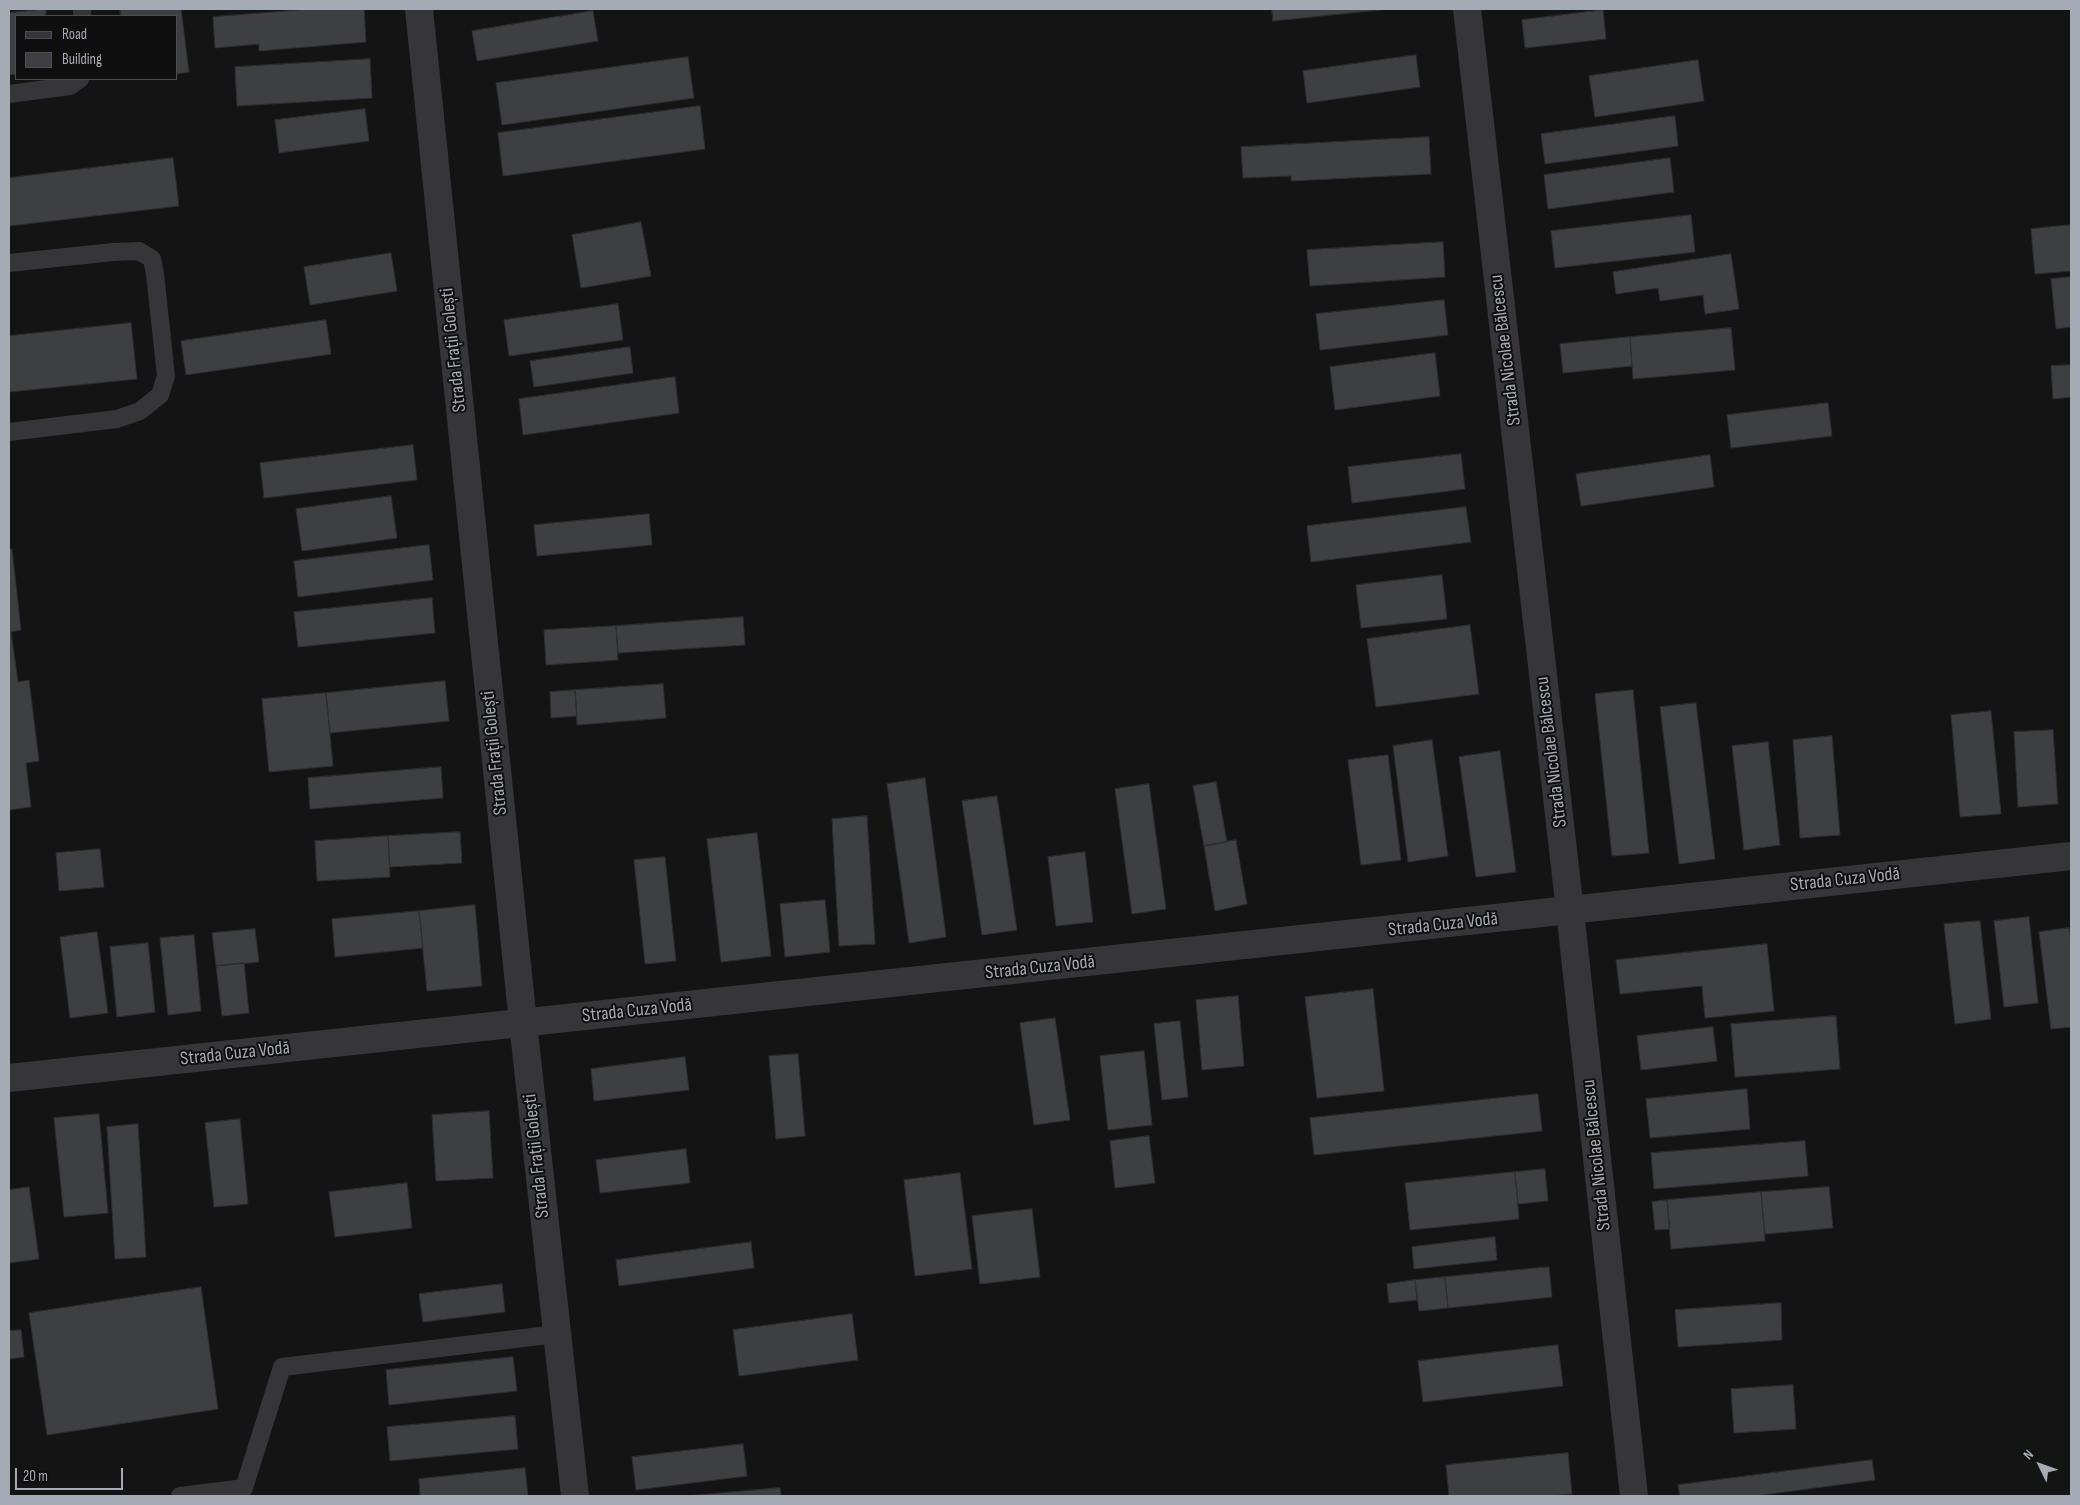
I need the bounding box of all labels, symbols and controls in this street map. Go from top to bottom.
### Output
legend [15,15,178,80]
text: Road [62,25,87,44]
text: Building [62,50,102,69]
street label: Strada Nicolae Bălcescu [1485,273,1527,427]
street label: Strada Frații Golești [436,287,472,413]
street label: Strada Nicolae Bălcescu [1531,675,1573,829]
street label: Strada Frații Golești [477,690,513,816]
street label: Strada Cuza Vodă [1789,863,1901,897]
street label: Strada Cuza Vodă [1387,908,1499,942]
street label: Strada Cuza Vodă [984,951,1096,985]
street label: Strada Cuza Vodă [581,994,693,1028]
street label: Strada Cuza Vodă [179,1037,291,1071]
street label: Strada Nicolae Bălcescu [1578,1078,1616,1232]
street label: Strada Frații Golești [519,1093,555,1219]
north arrow [2015,1440,2065,1490]
text: N [2020,1446,2037,1463]
scale bar [18,1458,125,1490]
text: 20 m [23,1467,48,1486]

